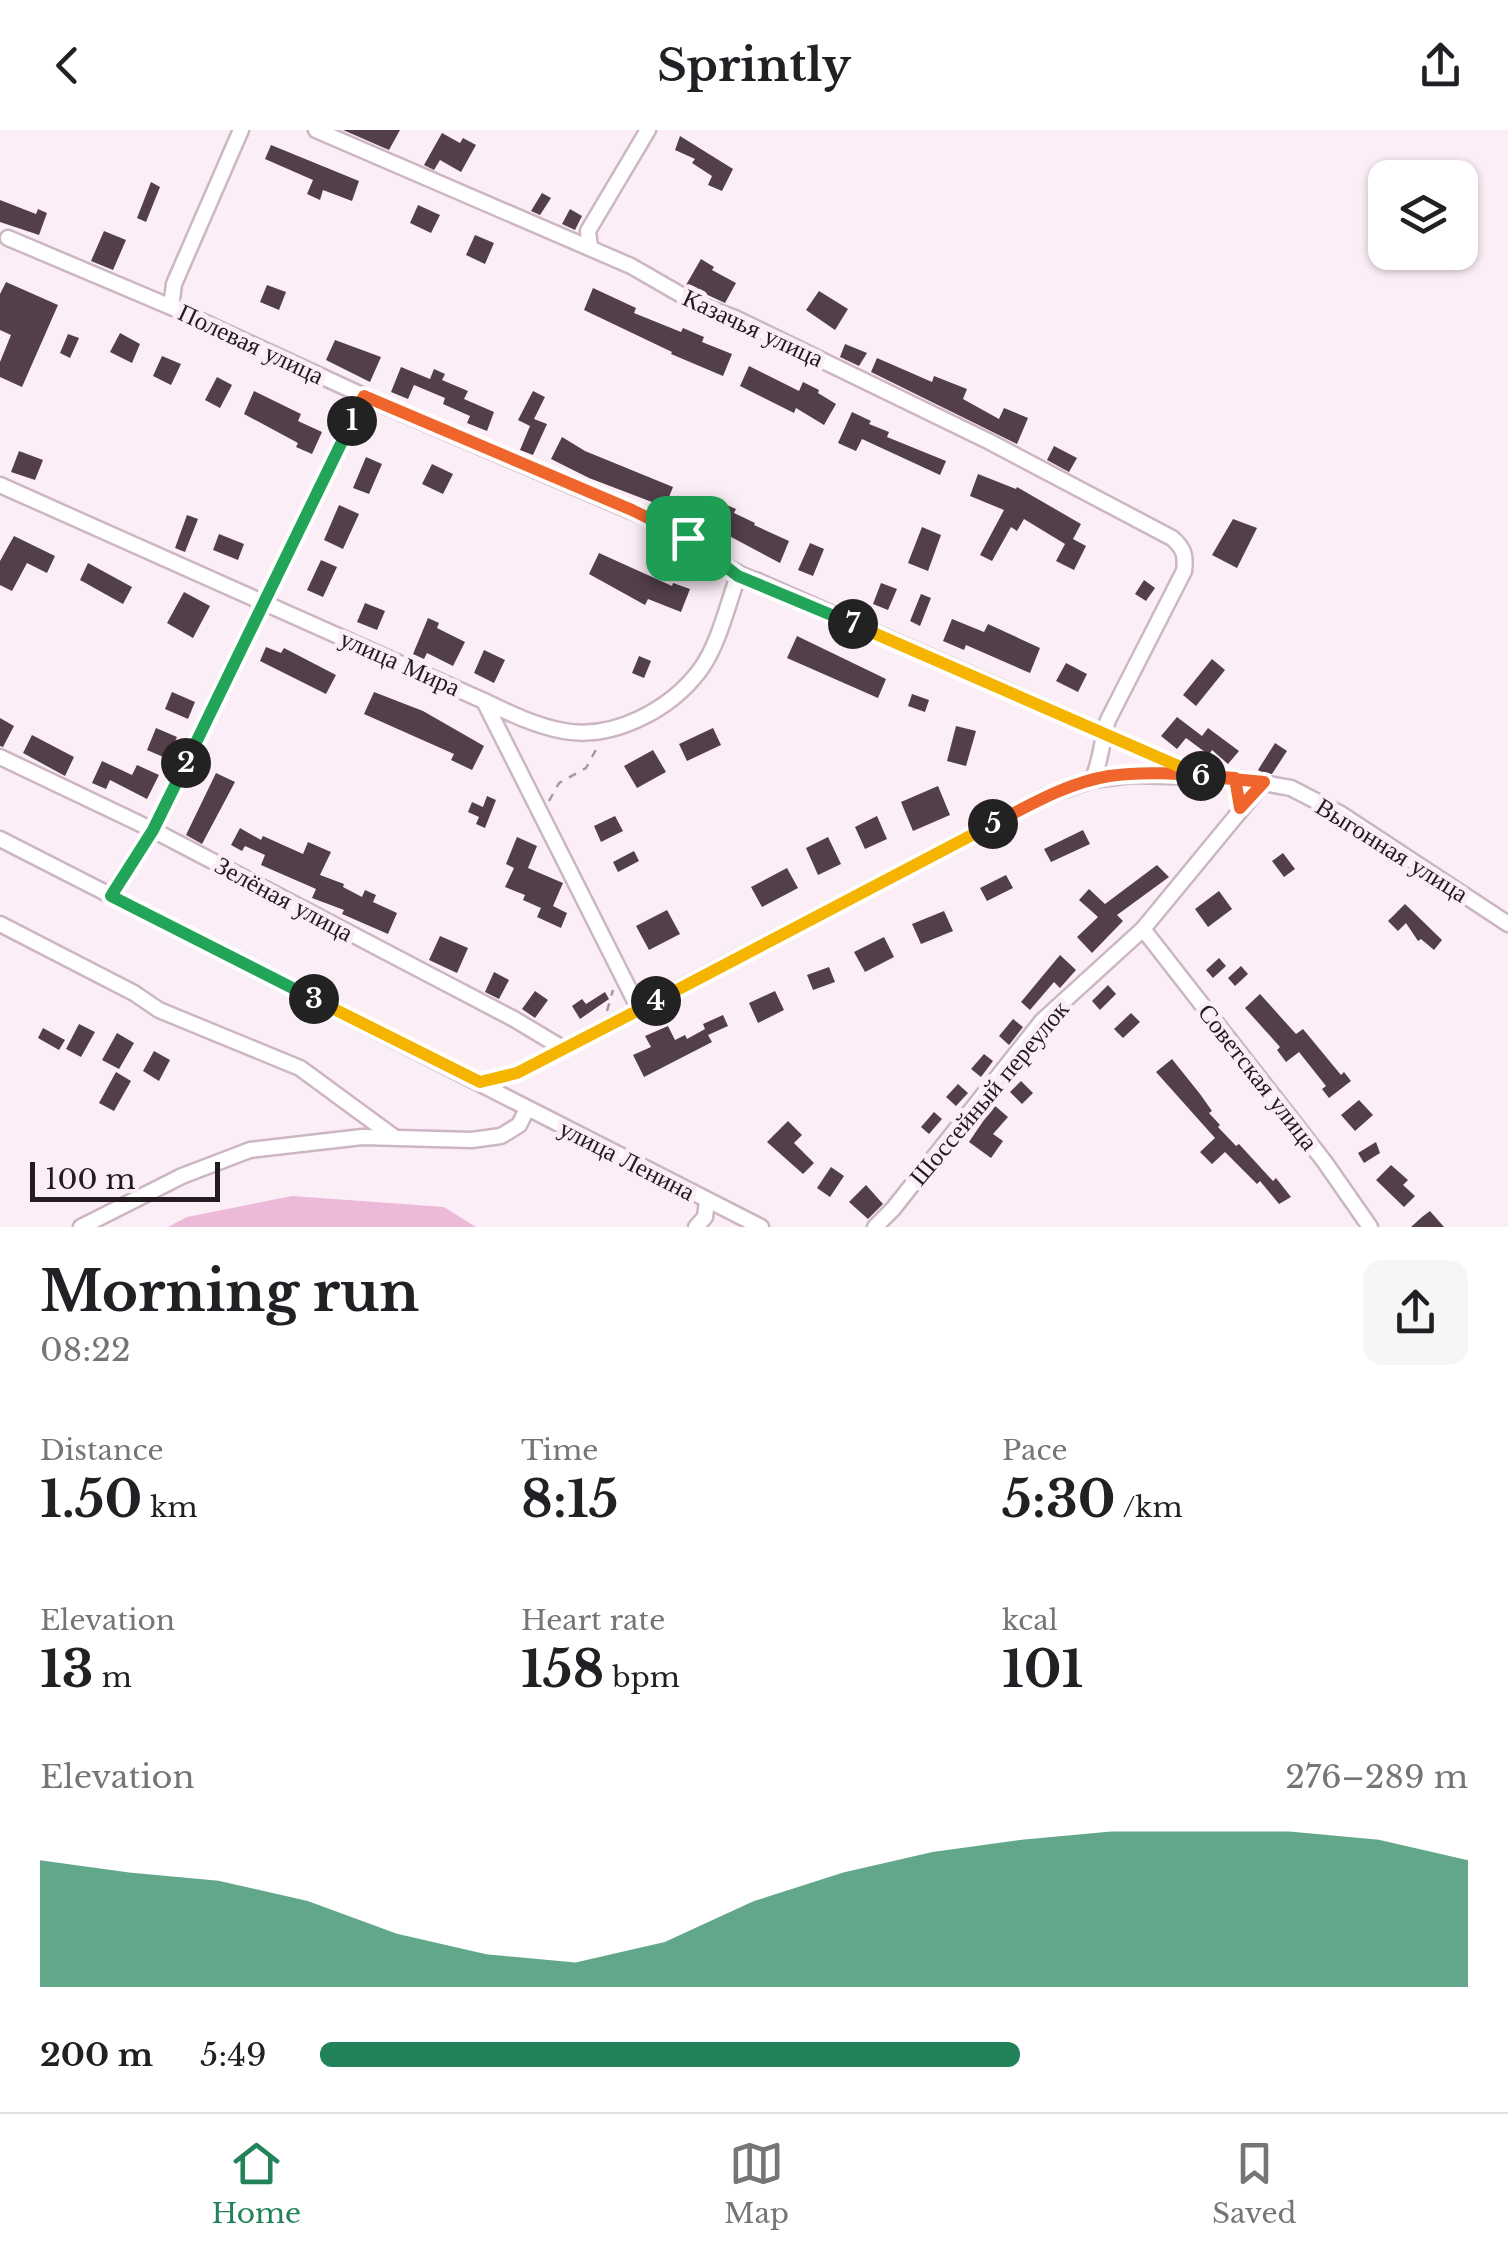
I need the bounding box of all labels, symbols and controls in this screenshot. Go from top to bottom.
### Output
text: Sprintly [657,37,851,93]
icon: back [40,38,95,93]
icon: share [1413,38,1468,93]
map controls [1368,160,1478,270]
button: layers [1368,160,1478,270]
street label: Казачья улица [678,282,828,374]
street label: Полевая улица [173,297,329,391]
pin: 1 [327,396,377,446]
text: 1 [346,403,358,438]
pin [646,496,731,581]
icon: arrive [661,511,716,566]
pin: 7 [828,599,878,649]
text: 7 [846,606,860,641]
street label: улица Мира [335,623,465,703]
pin: 2 [161,738,211,788]
text: 2 [177,745,195,780]
pin: 6 [1176,751,1226,801]
text: 6 [1192,758,1210,793]
street label: Выгонная улица [1310,791,1474,909]
pin: 5 [968,799,1018,849]
text: 5 [985,806,1001,841]
street label: Зелёная улица [210,850,358,948]
pin: 3 [289,974,339,1024]
pin: 4 [631,976,681,1026]
text: 3 [305,981,323,1016]
text: 4 [647,983,665,1018]
street label: Шоссейный переулок [903,994,1076,1192]
street label: Советская улица [1191,998,1325,1156]
street label: улица Ленина [554,1113,700,1207]
scale bar [30,1157,220,1202]
text: 100 m [45,1162,136,1197]
text: Morning run [40,1258,419,1326]
button: share [1363,1260,1468,1365]
text: 08:22 [40,1330,131,1370]
text: Distance [40,1433,163,1468]
text: Time [521,1433,598,1468]
text: Pace [1002,1433,1067,1468]
text: 1.50 [40,1468,142,1531]
text: 8:15 [521,1468,619,1531]
text: 5:30 [1002,1468,1116,1531]
text: km [142,1490,198,1525]
text: /km [1116,1490,1183,1525]
text: Elevation [40,1603,175,1638]
text: Heart rate [521,1603,665,1638]
text: kcal [1002,1603,1058,1638]
text: 13 [40,1638,94,1701]
text: 158 [521,1638,604,1701]
text: 101 [1002,1638,1083,1701]
text: m [94,1660,132,1695]
text: bpm [604,1660,680,1695]
text: Elevation [40,1757,194,1797]
text: 276–289 m [1285,1757,1468,1797]
text: 200 m [40,2035,153,2075]
text: 5:49 [200,2035,267,2075]
tab: Home [211,2136,301,2231]
tab: Map [724,2136,789,2231]
tab: Saved [1212,2136,1296,2231]

